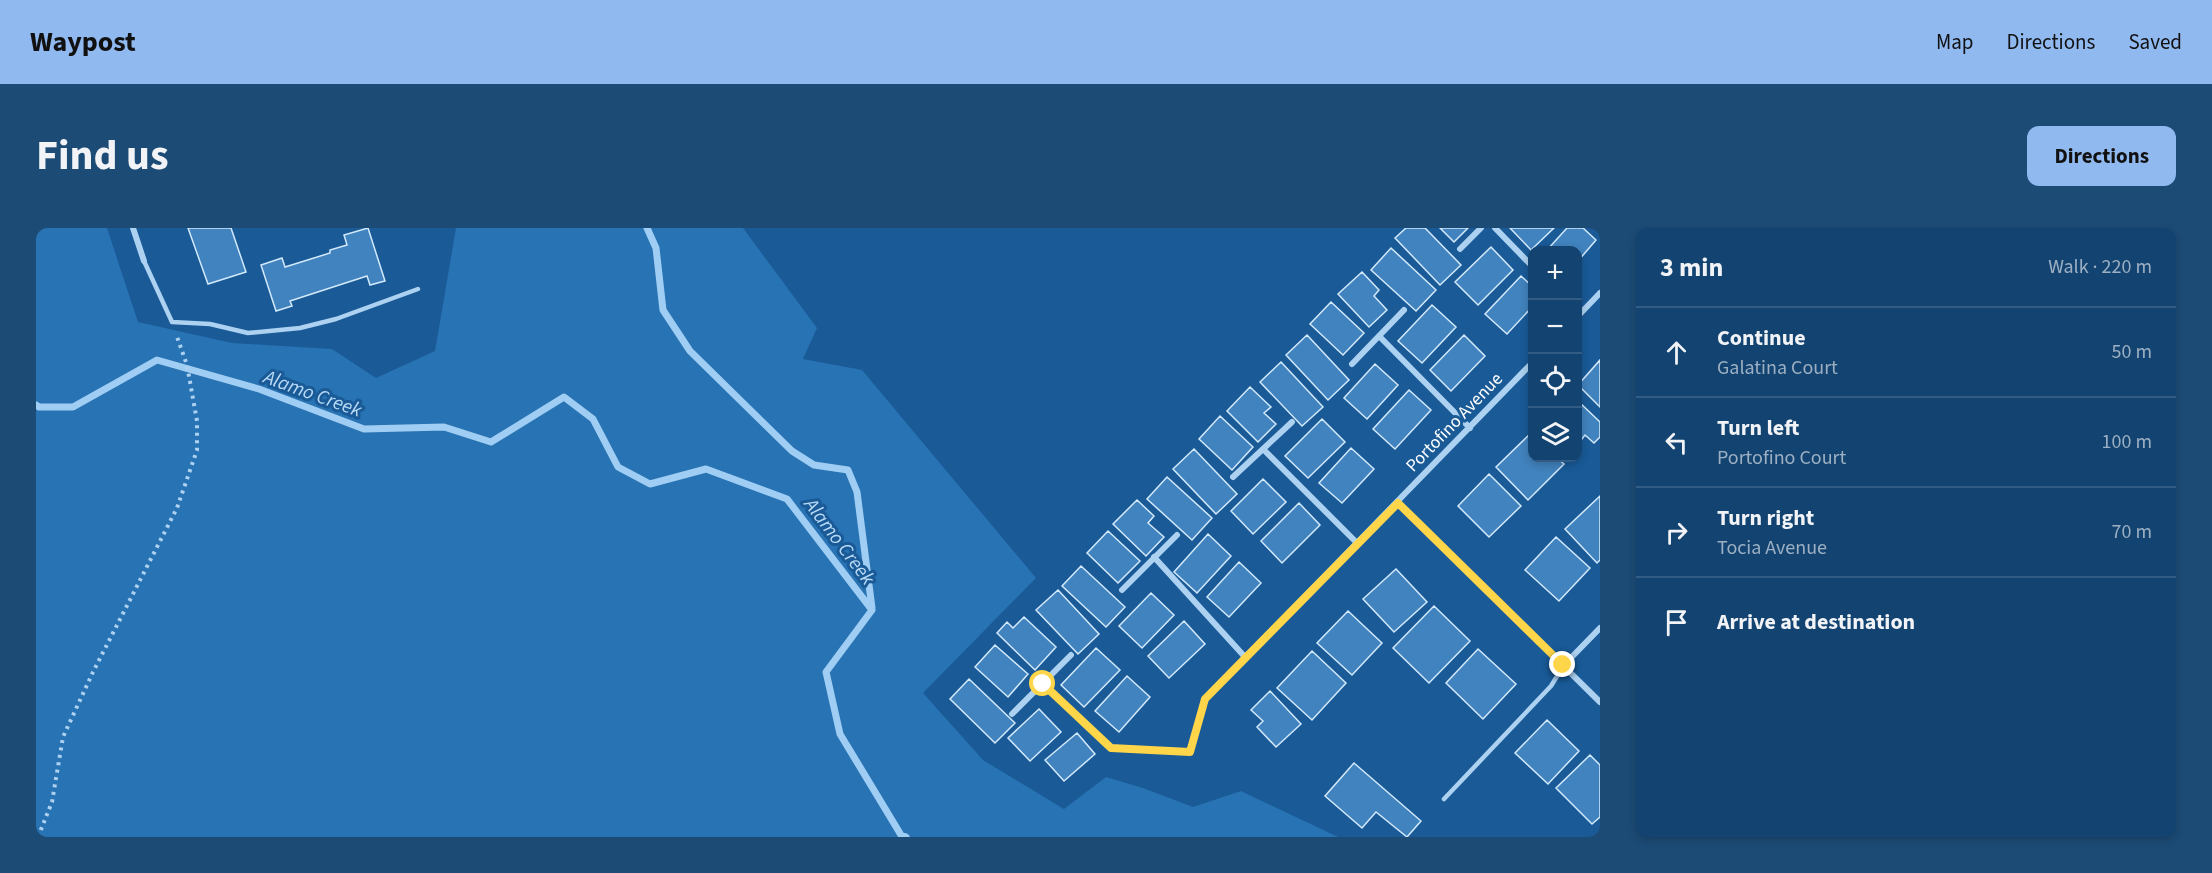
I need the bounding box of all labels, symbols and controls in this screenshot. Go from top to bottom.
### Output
text: Waypost [30,22,136,62]
text: Map [1936,27,1974,57]
text: Directions [2007,27,2095,57]
text: Saved [2128,27,2182,57]
text: Find us [36,126,169,186]
button: Directions [2027,126,2176,186]
map controls [1528,246,1582,462]
button: + [1528,246,1582,300]
text: 3 min [1660,249,1723,286]
text: Walk · 220 m [2048,253,2152,281]
button: − [1528,300,1582,354]
text: Continue [1717,322,1806,354]
icon: ahead [1660,336,1693,369]
text: 50 m [2112,338,2152,366]
button: locate [1528,354,1582,408]
text: Galatina Court [1717,354,1838,382]
water label: Alamo Creek [258,363,366,425]
street label: Portofino Avenue [1400,367,1508,478]
button: layers [1528,408,1582,462]
text: Turn left [1717,412,1799,444]
icon: left [1660,426,1693,459]
text: 100 m [2102,428,2152,456]
text: Portofino Court [1717,444,1846,472]
water label: Alamo Creek [796,491,882,591]
text: Turn right [1717,502,1814,534]
icon: right [1660,516,1693,549]
text: 70 m [2112,518,2152,546]
text: Tocia Avenue [1717,534,1827,562]
icon: arrive [1660,606,1693,639]
text: Arrive at destination [1717,606,1915,638]
route end [1549,651,1575,677]
route start [1029,670,1055,696]

